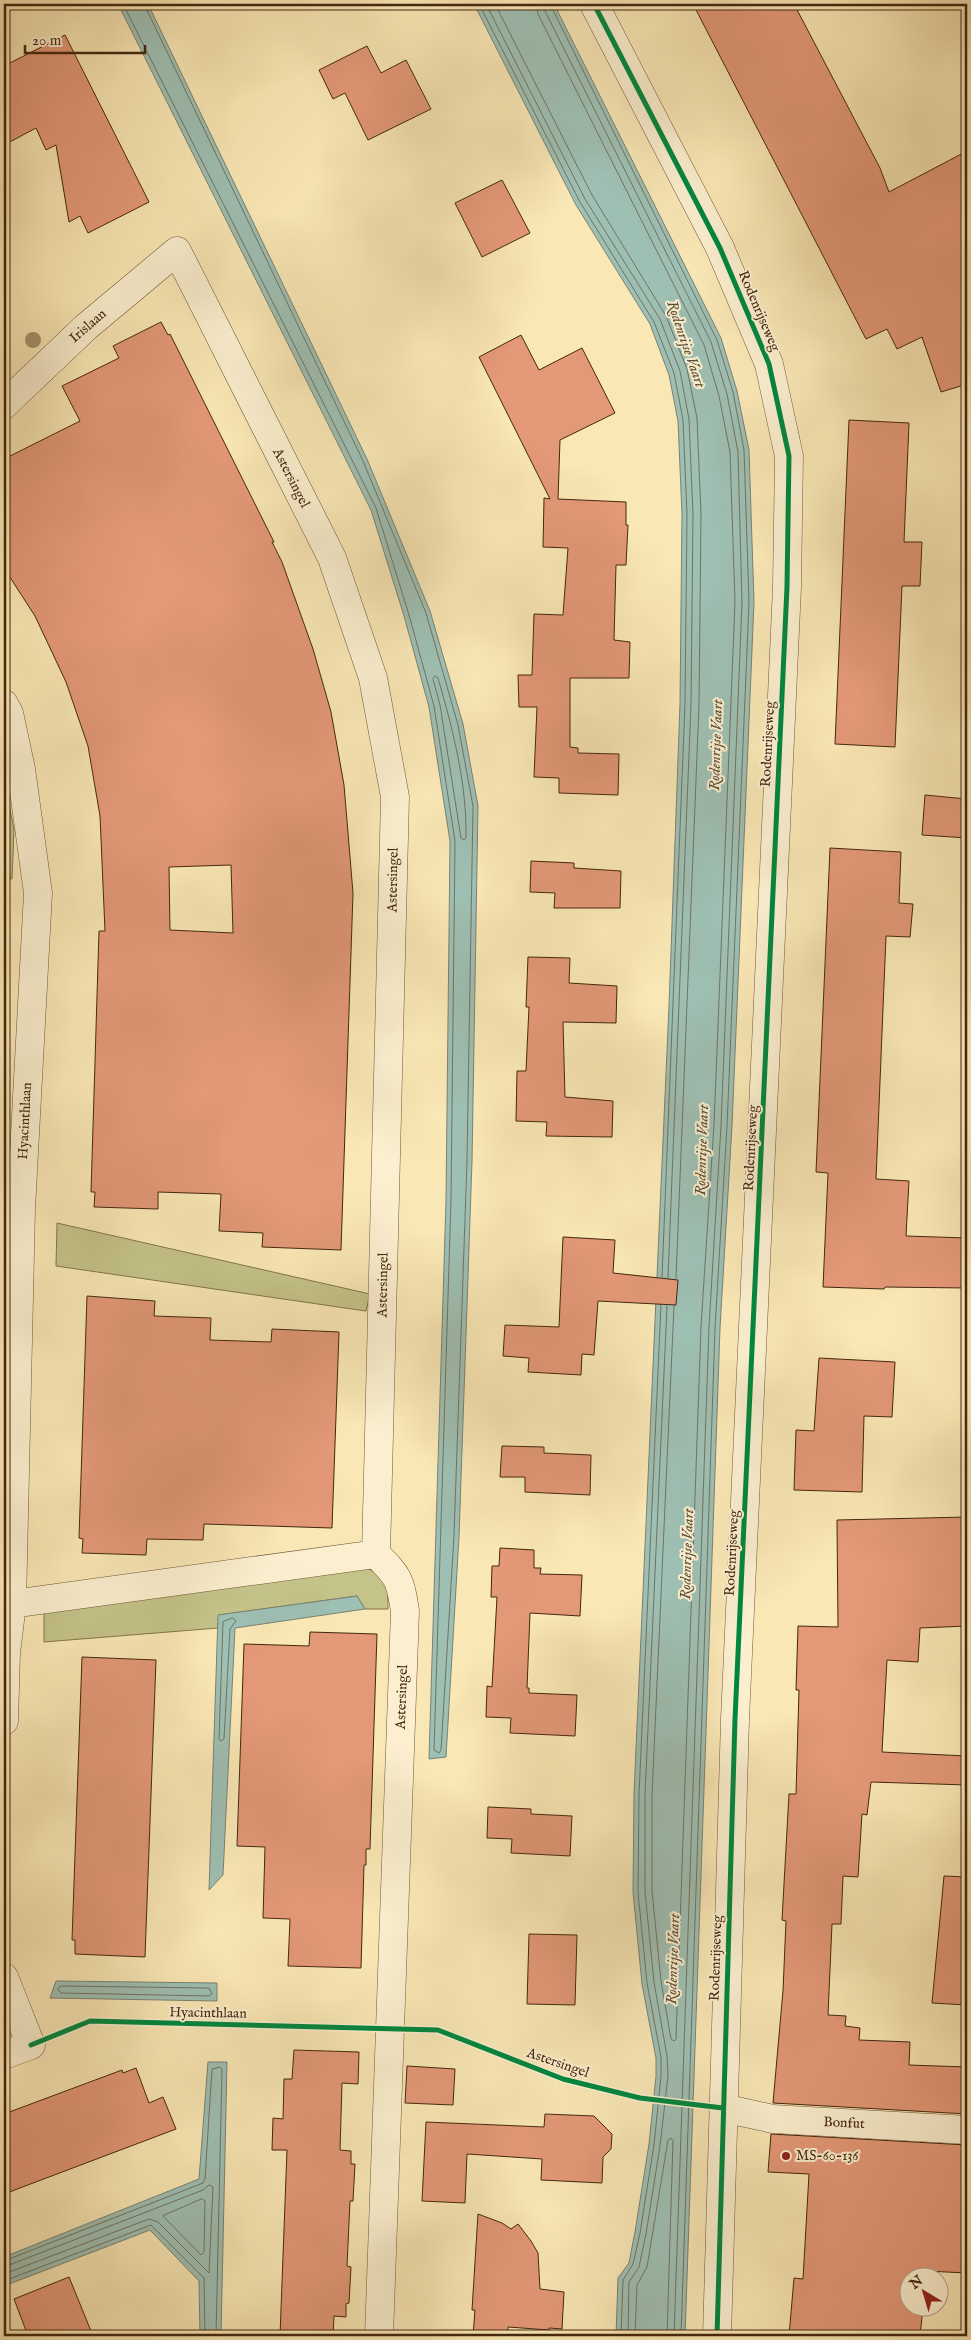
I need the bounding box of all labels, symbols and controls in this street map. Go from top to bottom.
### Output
scale bar [25,22,145,54]
text: 20 m [32,31,62,50]
street label: Rodenrijseweg [734,268,784,355]
water label: Rodenrijse Vaart [662,298,710,391]
street label: Irislaan [66,305,111,347]
street label: Astersingel [268,444,314,511]
water label: Rodenrijse Vaart [705,698,727,791]
street label: Rodenrijseweg [757,700,779,787]
street label: Astersingel [383,847,403,914]
street label: Hyacinthlaan [14,1081,36,1160]
water label: Rodenrijse Vaart [691,1103,713,1196]
street label: Rodenrijseweg [740,1104,762,1191]
street label: Astersingel [373,1252,393,1319]
water label: Rodenrijse Vaart [676,1507,698,1600]
street label: Rodenrijseweg [721,1509,743,1596]
street label: Astersingel [392,1664,412,1731]
water label: Rodenrijse Vaart [662,1912,684,2005]
street label: Rodenrijseweg [706,1914,727,2001]
street label: Hyacinthlaan [169,2003,247,2023]
street label: Astersingel [524,2044,592,2082]
street label: Bonfut [823,2113,865,2133]
place label: MS-60-136 [796,2147,860,2165]
marker: MS-60-136 [780,2150,792,2162]
north arrow [898,2268,948,2318]
text: N [906,2272,927,2294]

